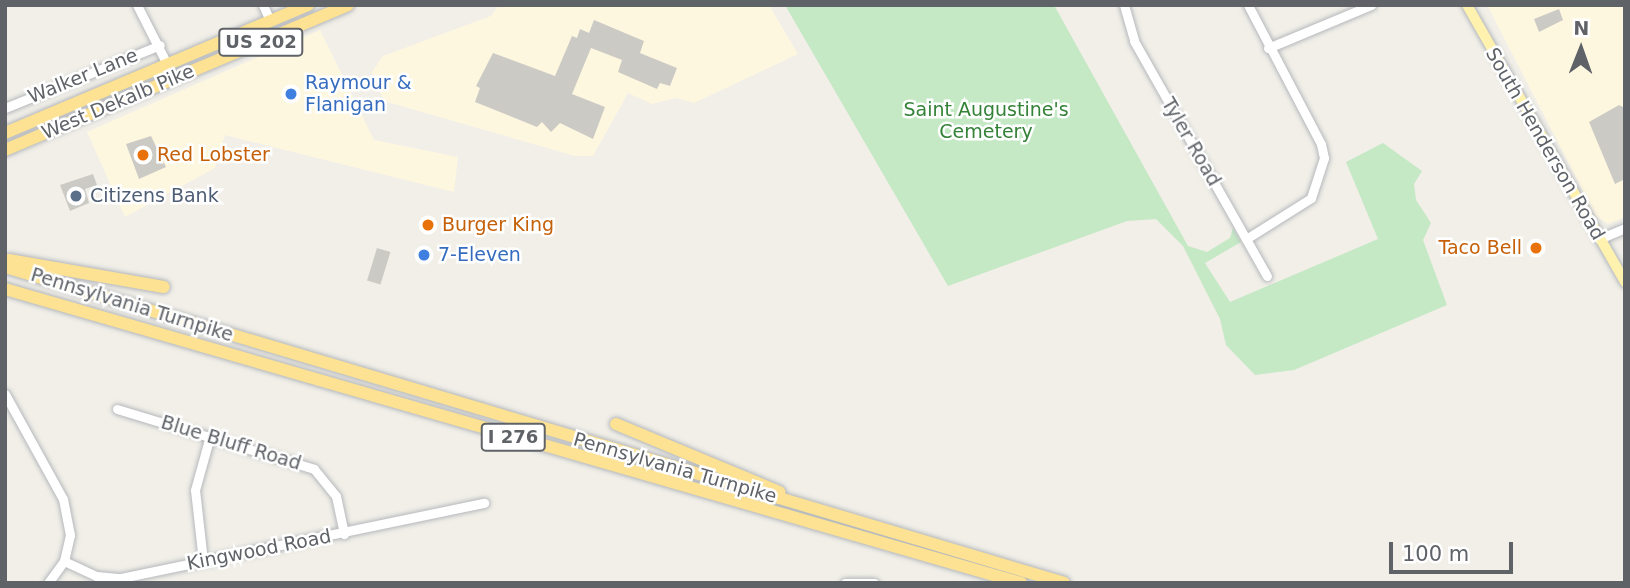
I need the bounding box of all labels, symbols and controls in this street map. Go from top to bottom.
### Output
north arrow [1546,14,1616,84]
text: N [1573,17,1590,39]
road number: US 202 [217,28,305,56]
street label: Walker Lane [25,44,141,108]
street label: South Henderson Road [1481,44,1609,244]
street label: West Dekalb Pike [38,60,198,144]
place label: Raymour & Flanigan [305,72,412,116]
marker: Raymour & Flanigan [283,86,299,102]
street label: Tyler Road [1157,94,1225,190]
park label: Saint Augustine's Cemetery [903,99,1069,143]
place label: Red Lobster [157,144,270,166]
marker: Red Lobster [135,147,151,163]
place label: Citizens Bank [90,185,219,207]
marker: Citizens Bank [68,188,84,204]
place label: Burger King [442,214,554,236]
marker: Burger King [420,217,436,233]
place label: Taco Bell [1439,237,1522,259]
marker: Taco Bell [1528,240,1544,256]
place label: 7-Eleven [438,244,521,266]
marker: 7-Eleven [416,247,432,263]
street label: Pennsylvania Turnpike [28,263,236,347]
street label: Blue Bluff Road [158,411,304,475]
road number: I 276 [480,422,546,452]
street label: Pennsylvania Turnpike [571,428,779,508]
street label: Kingwood Road [185,525,333,575]
scale bar [1392,528,1516,572]
text: 100 m [1402,542,1469,566]

